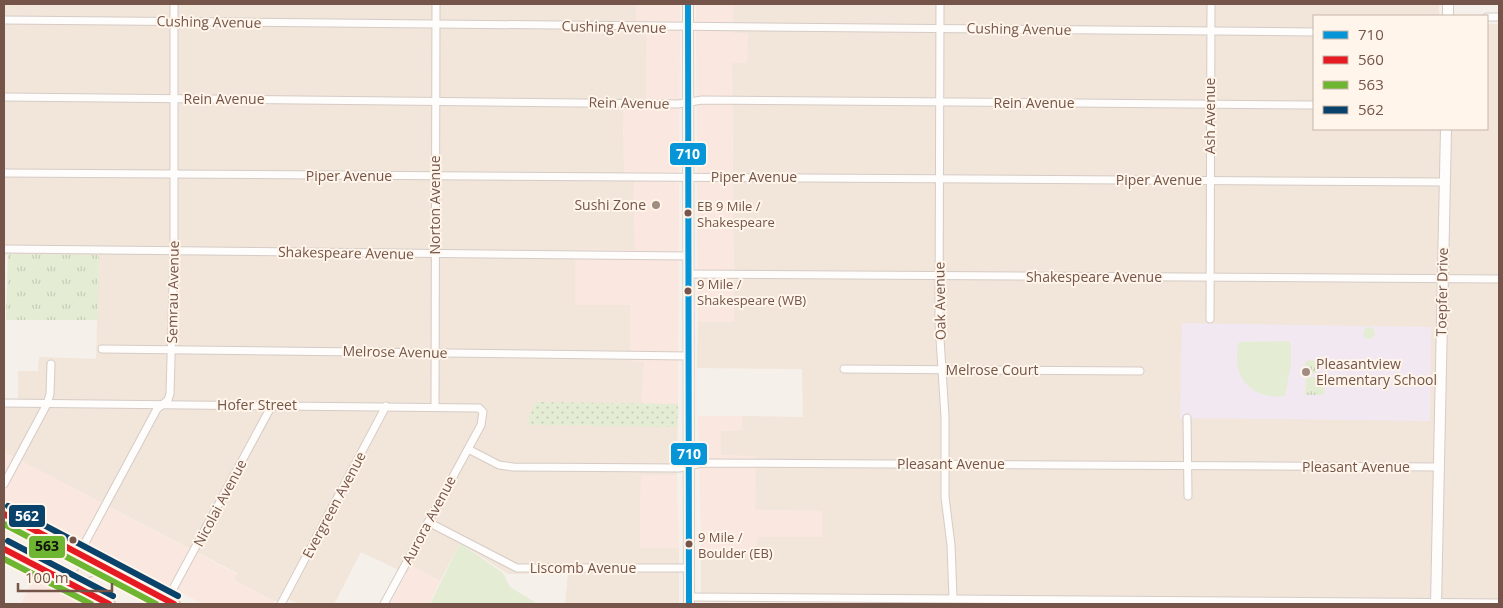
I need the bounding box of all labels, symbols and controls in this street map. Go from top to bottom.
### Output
street label: Cushing Avenue [156,11,262,32]
legend [1313,15,1488,130]
street label: Cushing Avenue [561,16,667,37]
street label: Cushing Avenue [966,18,1072,39]
text: 710 [1358,24,1384,44]
text: 560 [1358,49,1384,69]
text: 563 [1358,74,1384,94]
street label: Ash Avenue [1200,78,1219,154]
street label: Rein Avenue [184,89,265,108]
street label: Rein Avenue [588,92,670,113]
street label: Rein Avenue [994,93,1075,112]
text: 562 [1358,99,1384,119]
line badge: 710 [669,142,707,166]
text: 710 [676,144,700,163]
street label: Norton Avenue [425,155,444,255]
street label: Piper Avenue [306,166,392,185]
street label: Piper Avenue [711,167,797,186]
street label: Piper Avenue [1116,170,1202,189]
place label: Sushi Zone [574,195,646,214]
place label: EB 9 Mile / Shakespeare [697,197,775,231]
marker: Sushi Zone [650,199,662,211]
marker: EB 9 Mile / Shakespeare [683,208,693,218]
street label: Semrau Avenue [162,240,183,344]
street label: Shakespeare Avenue [278,242,414,263]
street label: Toepfer Drive [1431,247,1452,337]
street label: Oak Avenue [929,262,950,340]
street label: Shakespeare Avenue [1026,267,1162,286]
place label: 9 Mile / Shakespeare (WB) [697,275,806,309]
marker: 9 Mile / Shakespeare (WB) [683,286,693,296]
street label: Melrose Avenue [342,341,448,362]
place label: Pleasantview Elementary School [1316,354,1437,389]
street label: Melrose Court [946,360,1038,379]
marker: Pleasantview Elementary School [1300,366,1312,378]
street label: Hofer Street [217,395,297,414]
line badge: 710 [670,442,708,466]
text: 710 [677,444,701,463]
street label: Evergreen Avenue [297,448,370,561]
street label: Pleasant Avenue [897,454,1005,473]
street label: Nicolai Avenue [189,456,251,550]
street label: Pleasant Avenue [1302,457,1410,476]
street label: Aurora Avenue [397,472,460,567]
line badge: 562 [8,504,46,528]
text: 562 [15,506,39,525]
place label: 9 Mile / Boulder (EB) [698,528,773,562]
line badge: 563 [28,535,66,559]
unlabelled marker [68,535,78,545]
text: 563 [35,536,59,555]
marker: 9 Mile / Boulder (EB) [684,539,694,549]
street label: Liscomb Avenue [530,558,636,577]
scale bar [18,560,111,592]
text: 100 m [25,567,69,587]

